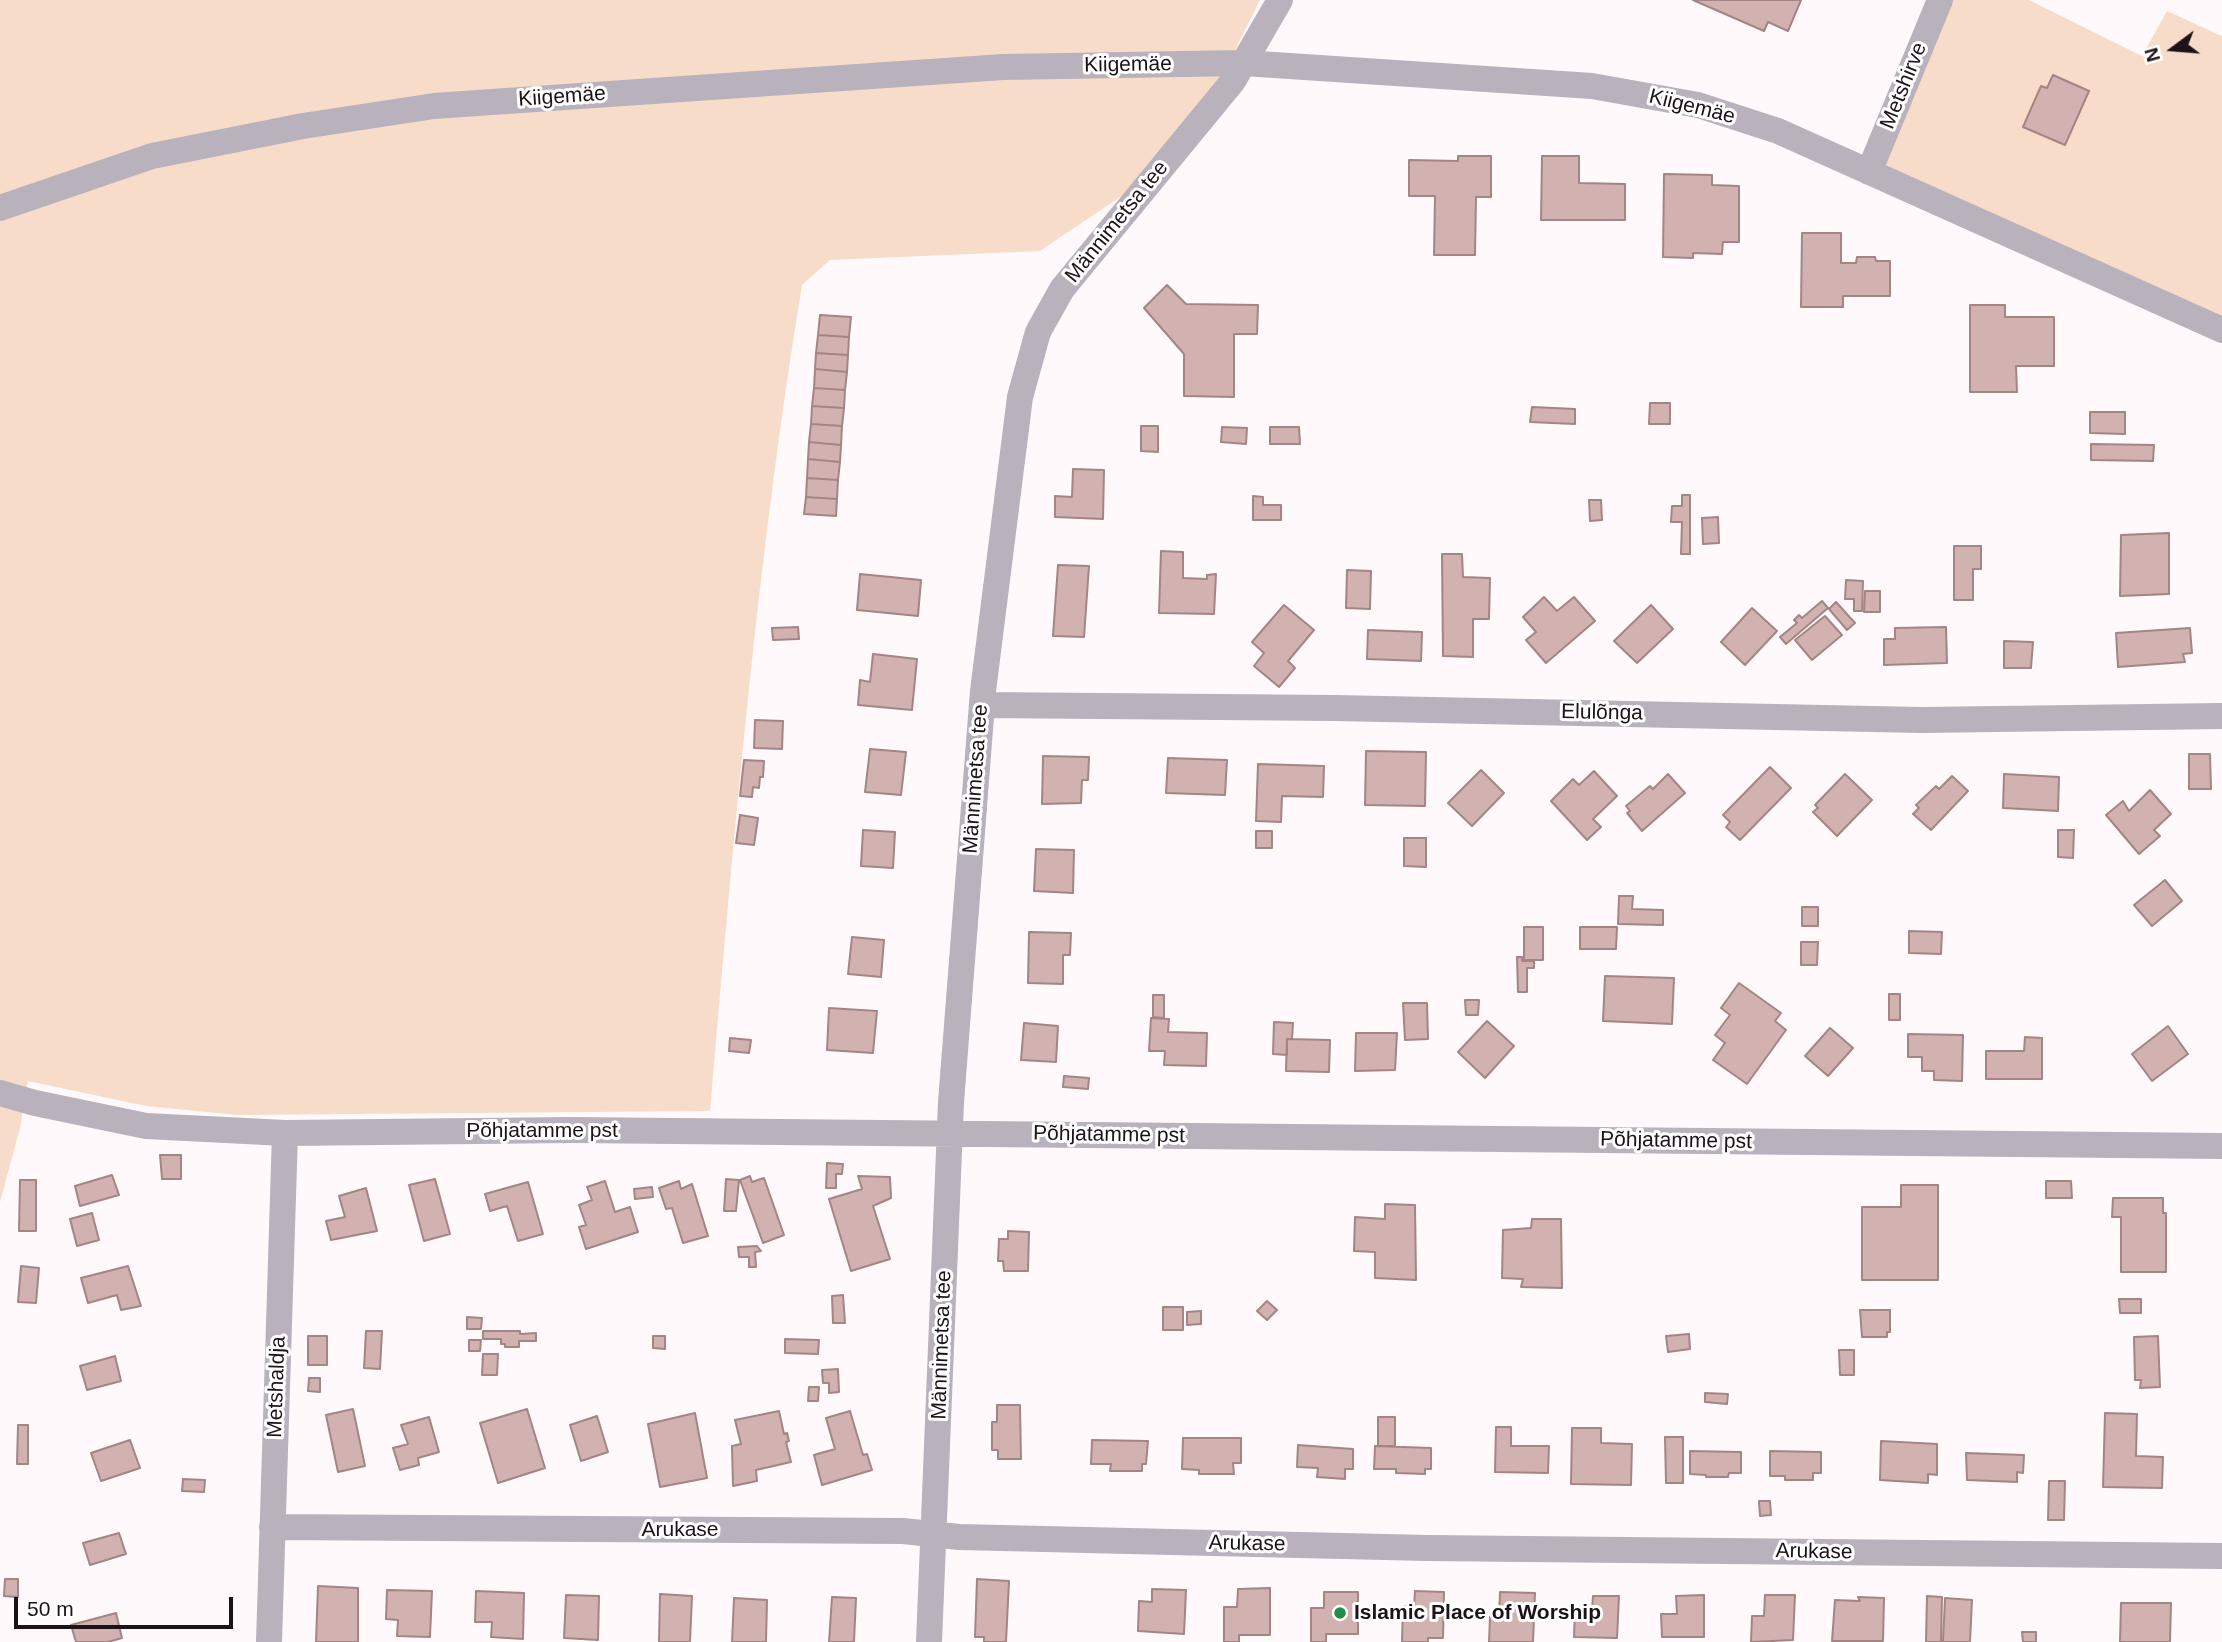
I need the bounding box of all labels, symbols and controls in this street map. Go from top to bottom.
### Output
north arrow [2138,14,2208,84]
street label: Metshirve [1875,39,1933,133]
text: N [2140,45,2164,64]
street label: Kiigemäe [1084,52,1172,78]
street label: Kiigemäe [517,81,607,113]
street label: Kiigemäe [1646,84,1738,130]
street label: Männimetsa tee [1060,156,1174,288]
street label: Elulõnga [1561,700,1643,726]
street label: Männimetsa tee [958,704,994,854]
street label: Põhjatamme pst [466,1118,618,1144]
street label: Põhjatamme pst [1033,1121,1185,1149]
street label: Põhjatamme pst [1600,1127,1752,1155]
street label: Männimetsa tee [927,1270,957,1420]
street label: Metshaldja [263,1336,291,1438]
street label: Arukase [641,1517,719,1543]
street label: Arukase [1208,1531,1286,1557]
street label: Arukase [1775,1539,1853,1565]
scale bar [18,1582,236,1626]
text: 50 m [27,1597,74,1620]
place label: Islamic Place of Worship [1354,1600,1601,1626]
marker: Islamic Place of Worship [1332,1605,1348,1621]

